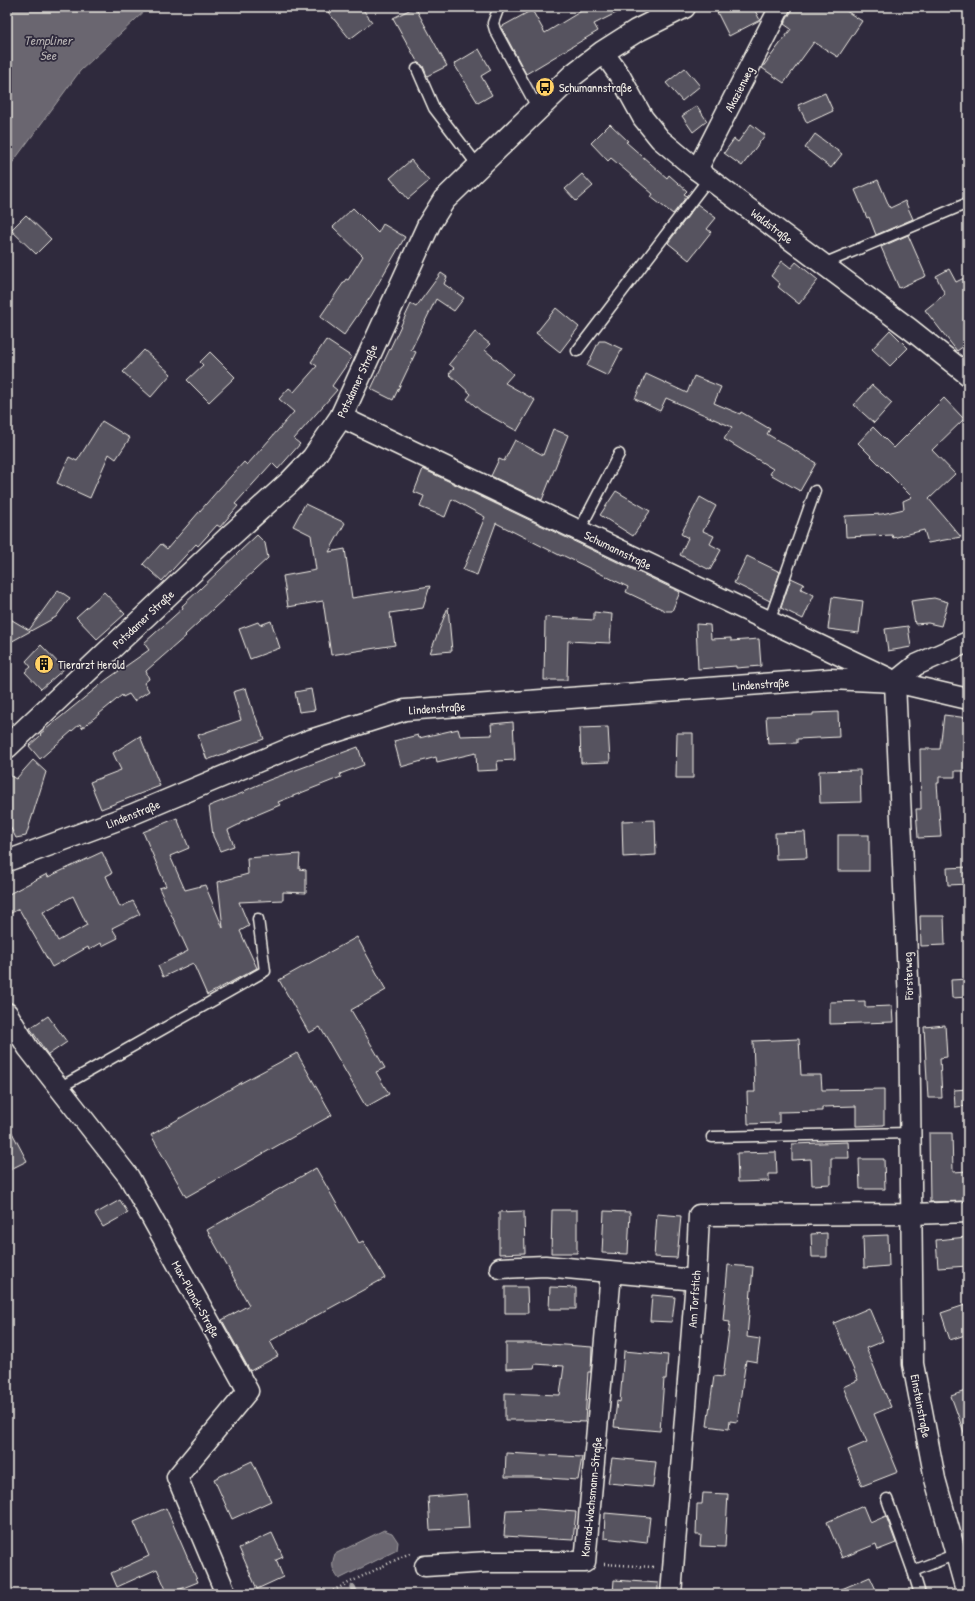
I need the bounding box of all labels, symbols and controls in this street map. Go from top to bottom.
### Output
water label: Templiner See [24,31,74,64]
street label: Akazienweg [720,63,758,115]
bus stop icon: Schumannstraße [534,76,556,98]
place label: Schumannstraße [559,79,632,96]
street label: Waldstraße [747,204,797,248]
street label: Potsdamer Straße [333,341,382,420]
street label: Schumannstraße [582,526,655,574]
street label: Potsdamer Straße [108,586,178,652]
building icon: Tierarzt Herold [33,653,55,675]
place label: Tierarzt Herold [58,656,125,673]
street label: Lindenstraße [732,674,790,694]
street label: Lindenstraße [408,698,466,718]
street label: Lindenstraße [104,795,163,832]
street label: Försterweg [899,952,917,1001]
street label: Max-Planck-Straße [168,1257,224,1341]
street label: Am Torfstich [684,1270,704,1328]
street label: Einsteinstraße [907,1373,936,1439]
street label: Konrad-Wachsmann-Straße [576,1436,606,1558]

